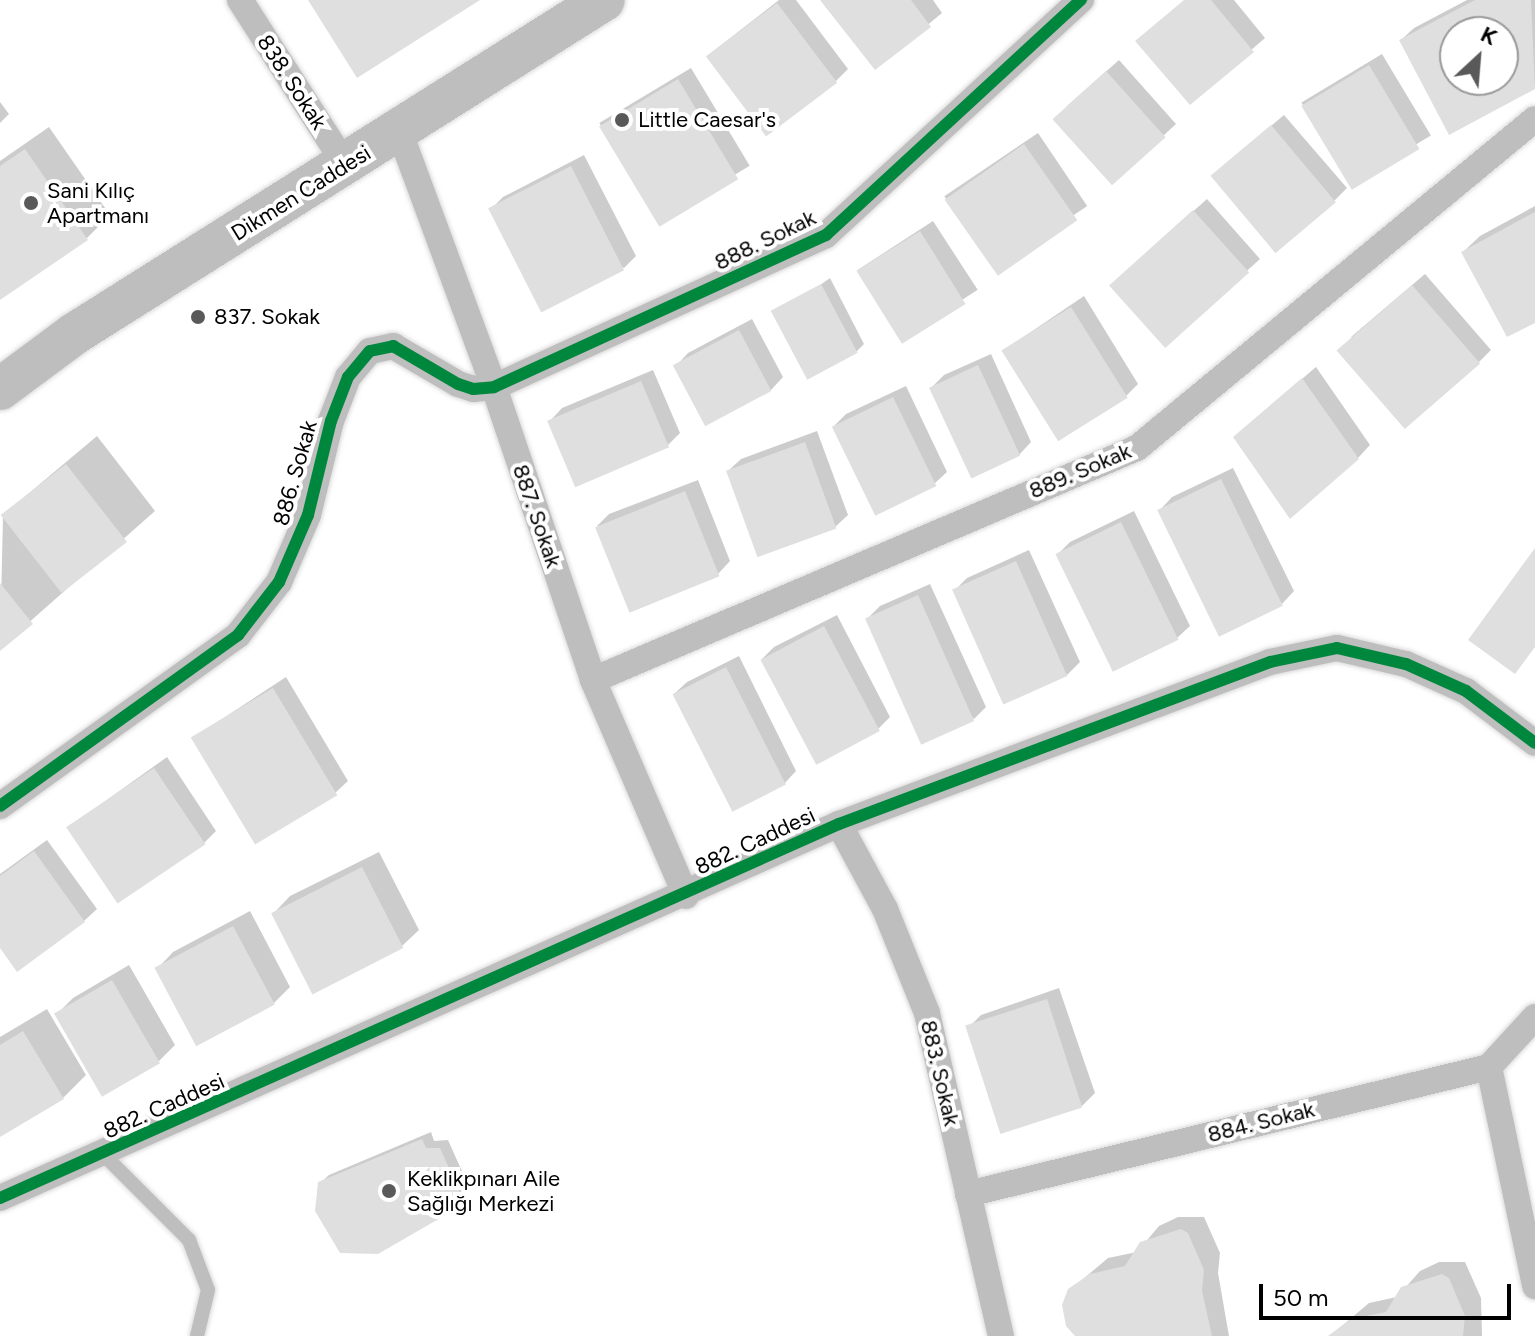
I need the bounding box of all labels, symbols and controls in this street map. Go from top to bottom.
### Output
north arrow [1439,16,1519,96]
text: K [1476,20,1501,51]
street label: 838. Sokak [252,30,332,134]
place label: Little Caesar's [638,107,776,133]
marker: Little Caesar's [613,111,631,129]
street label: Dikmen Caddesi [226,140,376,246]
place label: Sani Kılıç Apartmanı [47,177,149,228]
marker: Sani Kılıç Apartmanı [22,194,40,212]
street label: 888. Sokak [710,204,820,276]
place label: 837. Sokak [214,304,320,330]
marker: 837. Sokak [189,308,207,326]
street label: 886. Sokak [267,417,323,529]
street label: 889. Sokak [1025,438,1135,504]
street label: 887. Sokak [507,461,567,571]
street label: 882. Caddesi [691,802,819,880]
street label: 883. Sokak [915,1018,965,1128]
street label: 882. Caddesi [99,1068,229,1144]
street label: 884. Sokak [1205,1096,1317,1148]
place label: Keklikpınarı Aile Sağlığı Merkezi [407,1165,560,1216]
marker: Keklikpınarı Aile Sağlığı Merkezi [378,1180,400,1202]
scale bar [1263,1268,1515,1318]
text: 50 m [1273,1283,1329,1312]

